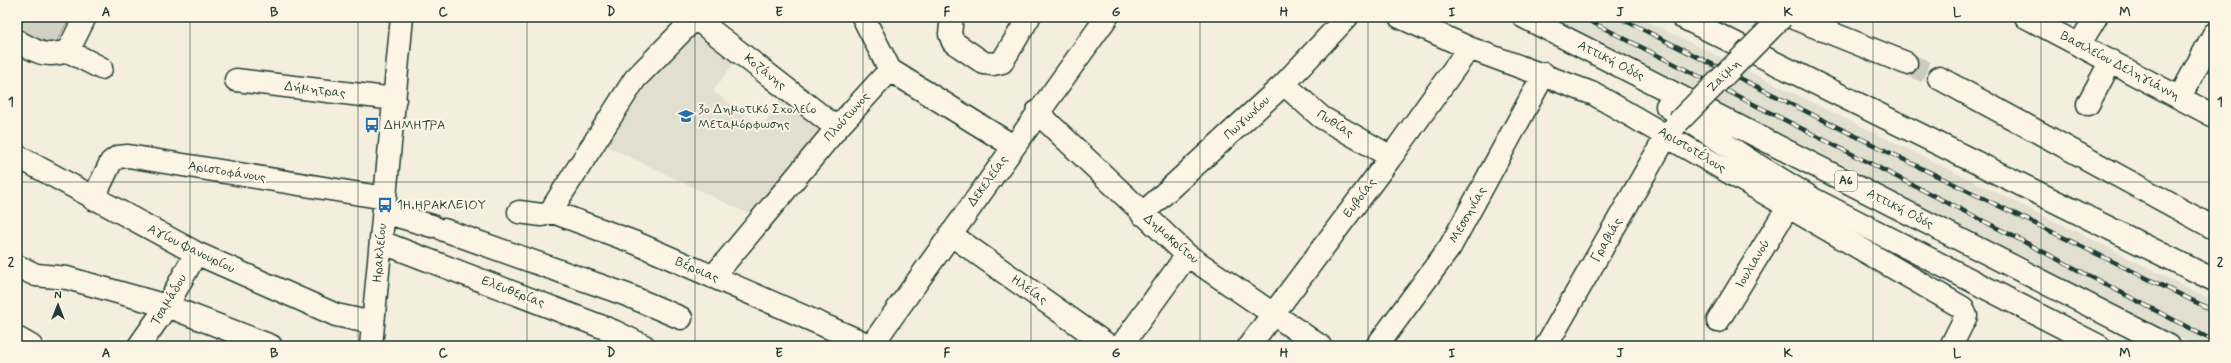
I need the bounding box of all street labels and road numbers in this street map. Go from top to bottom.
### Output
street label: Βασιλείου Δεληγιάννη [2057,27,2183,105]
street label: Αττική Οδός [1575,37,1648,85]
street label: Κοζάνης [740,50,790,94]
street label: Ζαϊμη [1703,55,1745,97]
street label: Δήμητρας [283,78,347,102]
street label: Πλούτωνος [820,88,874,145]
street label: Πωγωνίου [1220,92,1274,144]
street label: Πυθίας [1313,106,1357,142]
street label: Αριστοτέλους [1655,123,1729,177]
street label: Δεκελείας [964,152,1012,210]
street label: Αριστοφάνους [187,157,267,187]
road number: Α6 [1835,171,1857,191]
street label: Ευβοίας [1340,174,1381,221]
street label: Μεσσηνίας [1445,183,1491,246]
street label: Αττική Οδός [1864,185,1937,233]
street label: Δημοκρίτου [1140,210,1202,268]
street label: Γραβιάς [1587,214,1627,265]
street label: Αγίου Φανουρίου [145,221,238,278]
street label: Ηρακλείου [369,222,391,283]
street label: Ιουλιανού [1732,237,1774,291]
street label: Βέροιας [673,253,722,287]
street label: Τσαμάδου [147,271,191,329]
street label: Ηλείας [1008,271,1051,309]
street label: Ελευθερίας [479,272,547,312]

